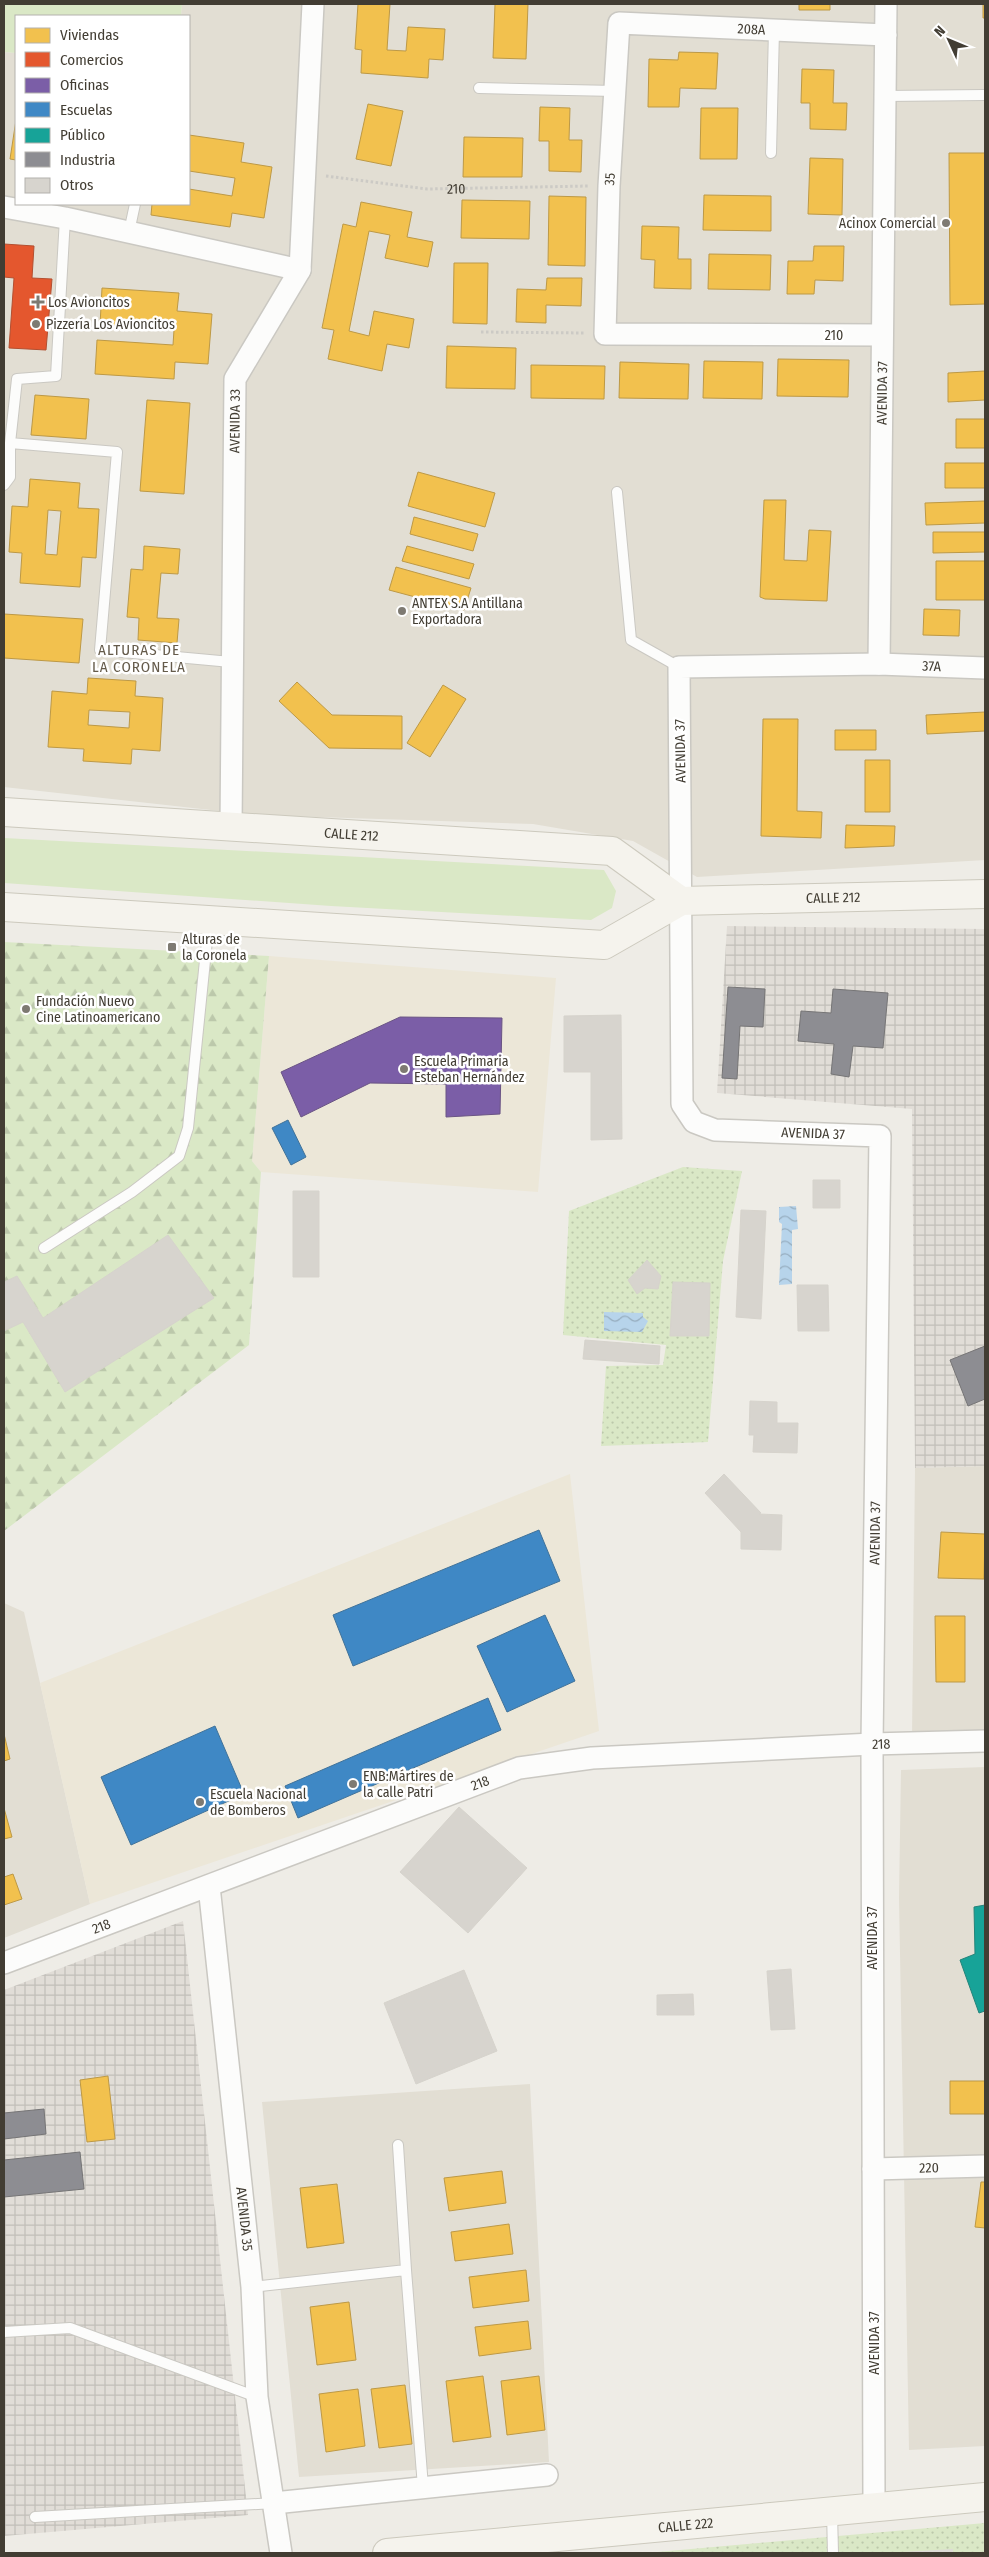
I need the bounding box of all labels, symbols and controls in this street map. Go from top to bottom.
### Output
legend [15,15,190,205]
north arrow [924,15,974,65]
street label: 208A [737,20,766,39]
text: N [931,22,949,40]
text: Viviendas [60,26,119,44]
text: Comercios [60,51,123,69]
text: Oficinas [60,76,109,94]
text: Escuelas [60,101,112,119]
text: Público [60,126,105,144]
text: Industria [60,151,115,169]
street label: 35 [601,172,619,186]
text: Otros [60,176,93,194]
street label: 210 [447,180,466,198]
place label: Acinox Comercial [839,215,936,232]
marker: Acinox Comercial [940,217,952,229]
place label: Los Avioncitos [48,294,130,311]
marker: Los Avioncitos [32,296,44,308]
place label: Pizzería Los Avioncitos [46,316,175,333]
marker: Pizzería Los Avioncitos [30,318,42,330]
street label: 210 [825,327,843,344]
street label: AVENIDA 37 [874,361,891,425]
street label: AVENIDA 33 [226,389,244,453]
place label: ANTEX S.A Antillana Exportadora [412,595,523,628]
marker: ANTEX S.A Antillana Exportadora [396,605,408,617]
district label: ALTURAS DE LA CORONELA [92,641,186,676]
street label: 37A [922,658,942,675]
street label: AVENIDA 37 [671,719,690,783]
street label: CALLE 212 [324,825,379,845]
street label: CALLE 212 [806,889,860,907]
place label: Alturas de la Coronela [182,931,247,964]
marker: Alturas de la Coronela [166,941,178,953]
place label: Fundación Nuevo Cine Latinoamericano [36,993,160,1026]
marker: Fundación Nuevo Cine Latinoamericano [20,1003,32,1015]
place label: Escuela Primaria Esteban Hernández [414,1053,525,1086]
marker: Escuela Primaria Esteban Hernández [398,1063,410,1075]
street label: AVENIDA 37 [781,1124,845,1143]
street label: AVENIDA 37 [866,1501,884,1565]
street label: 218 [872,1736,891,1753]
place label: ENB:Mártires de la calle Patri [363,1768,454,1801]
street label: 218 [469,1772,492,1794]
marker: ENB:Mártires de la calle Patri [347,1778,359,1790]
place label: Escuela Nacional de Bomberos [210,1786,307,1819]
marker: Escuela Nacional de Bomberos [194,1796,206,1808]
street label: AVENIDA 37 [864,1906,881,1970]
street label: 218 [90,1915,113,1938]
street label: 220 [919,2159,939,2177]
street label: AVENIDA 35 [232,2186,256,2252]
street label: AVENIDA 37 [866,2311,883,2375]
street label: CALLE 222 [657,2514,714,2537]

